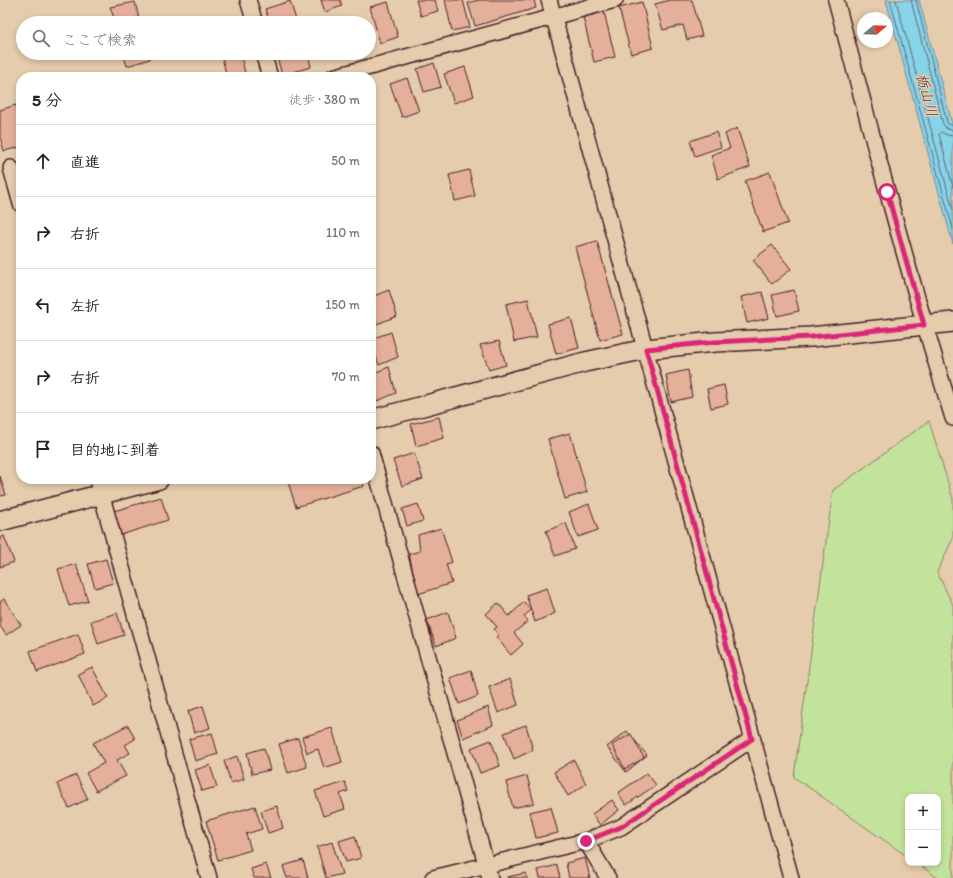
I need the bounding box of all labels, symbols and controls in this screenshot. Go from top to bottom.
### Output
north arrow [857,12,893,48]
search box [16,16,376,60]
icon: search [30,27,52,49]
text: ここで検索 [62,31,137,49]
water label: 栃山川 [912,71,942,119]
text: 5 分 [32,90,62,110]
text: 徒歩 · 380 m [289,92,360,107]
icon: ahead [32,150,54,172]
text: 直進 [70,153,100,171]
text: 50 m [331,153,360,168]
route start [878,183,896,201]
icon: right [32,222,54,244]
text: 右折 [70,225,100,243]
text: 110 m [326,225,360,240]
icon: left [32,294,54,316]
text: 左折 [70,297,100,315]
text: 150 m [325,297,360,312]
icon: right [32,366,54,388]
text: 右折 [70,369,100,387]
text: 70 m [332,369,360,384]
icon: arrive [32,438,54,460]
text: 目的地に到着 [70,441,160,459]
map controls [905,794,941,866]
button: + [905,794,941,830]
button: − [905,830,941,866]
route end [577,832,595,850]

